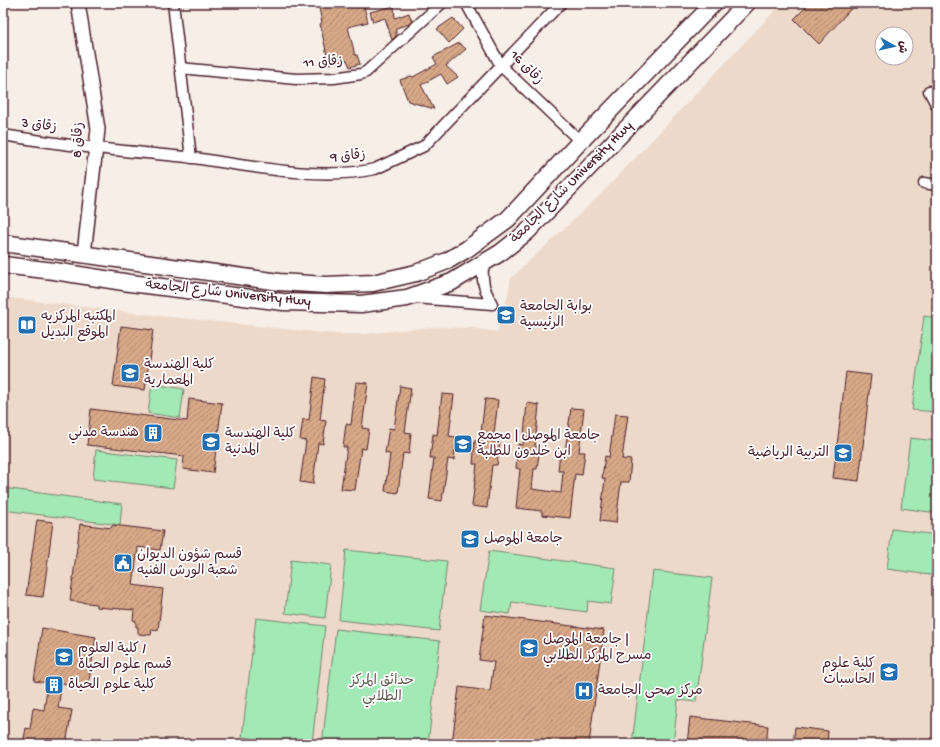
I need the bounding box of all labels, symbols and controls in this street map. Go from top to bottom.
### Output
north arrow [874,26,914,66]
text: ش [895,40,909,54]
street label: زقاق 16 [505,47,546,89]
street label: زقاق 11 [302,53,343,73]
street label: زقاق 3 [19,115,58,137]
street label: شارع الجامعة University Hwy [507,118,637,248]
street label: زقاق 8 [70,122,88,158]
street label: زقاق 9 [329,147,366,167]
street label: شارع الجامعة University Hwy [144,277,312,311]
place label: بوابة الجامعة الرئيسية [520,299,592,332]
school or university icon: بوابة الجامعة الرئيسية [495,304,517,326]
place label: المكتبه المركزيه الموقع البديل [41,309,116,342]
library icon: المكتبه المركزيه الموقع البديل [16,314,38,336]
place label: كلية الهندسة المعمارية [144,357,214,390]
school or university icon: كلية الهندسة المعمارية [119,362,141,384]
building icon: هندسة مدني [142,422,164,444]
place label: هندسة مدني [68,425,139,444]
place label: كلية الهندسة المدنية [225,426,295,459]
place label: جامعة الموصل | مجمع ابن خلدون للطلبة [477,428,600,461]
school or university icon: كلية الهندسة المدنية [200,431,222,453]
school or university icon: جامعة الموصل | مجمع ابن خلدون للطلبة [452,433,474,455]
school or university icon: التربية الرياضية [832,442,854,464]
place label: التربية الرياضية [748,445,829,462]
school or university icon: جامعة الموصل [459,528,481,550]
place label: جامعة الموصل [484,531,563,548]
place label: قسم شؤون الديوان شعبة الورش الفنيه [137,547,242,580]
public building icon: قسم شؤون الديوان شعبة الورش الفنيه [112,552,134,574]
place label: جامعة الموصل | مسرح المركز الطلابي [543,632,652,667]
school or university icon: جامعة الموصل | مسرح المركز الطلابي [518,637,540,659]
place label: كلية العلوم / قسم علوم الحياة [78,641,172,674]
school or university icon: كلية العلوم / قسم علوم الحياة [53,646,75,668]
place label: كلية علوم الحاسبات [822,656,875,689]
school or university icon: كلية علوم الحاسبات [878,661,900,683]
park label: حدائق المركز الطلابي [349,673,414,708]
building icon: كلية علوم الحياة [43,674,65,696]
place label: كلية علوم الحياة [68,677,156,694]
hospital icon: مركز صحي الجامعة [573,680,595,702]
place label: مركز صحي الجامعة [598,683,703,702]

